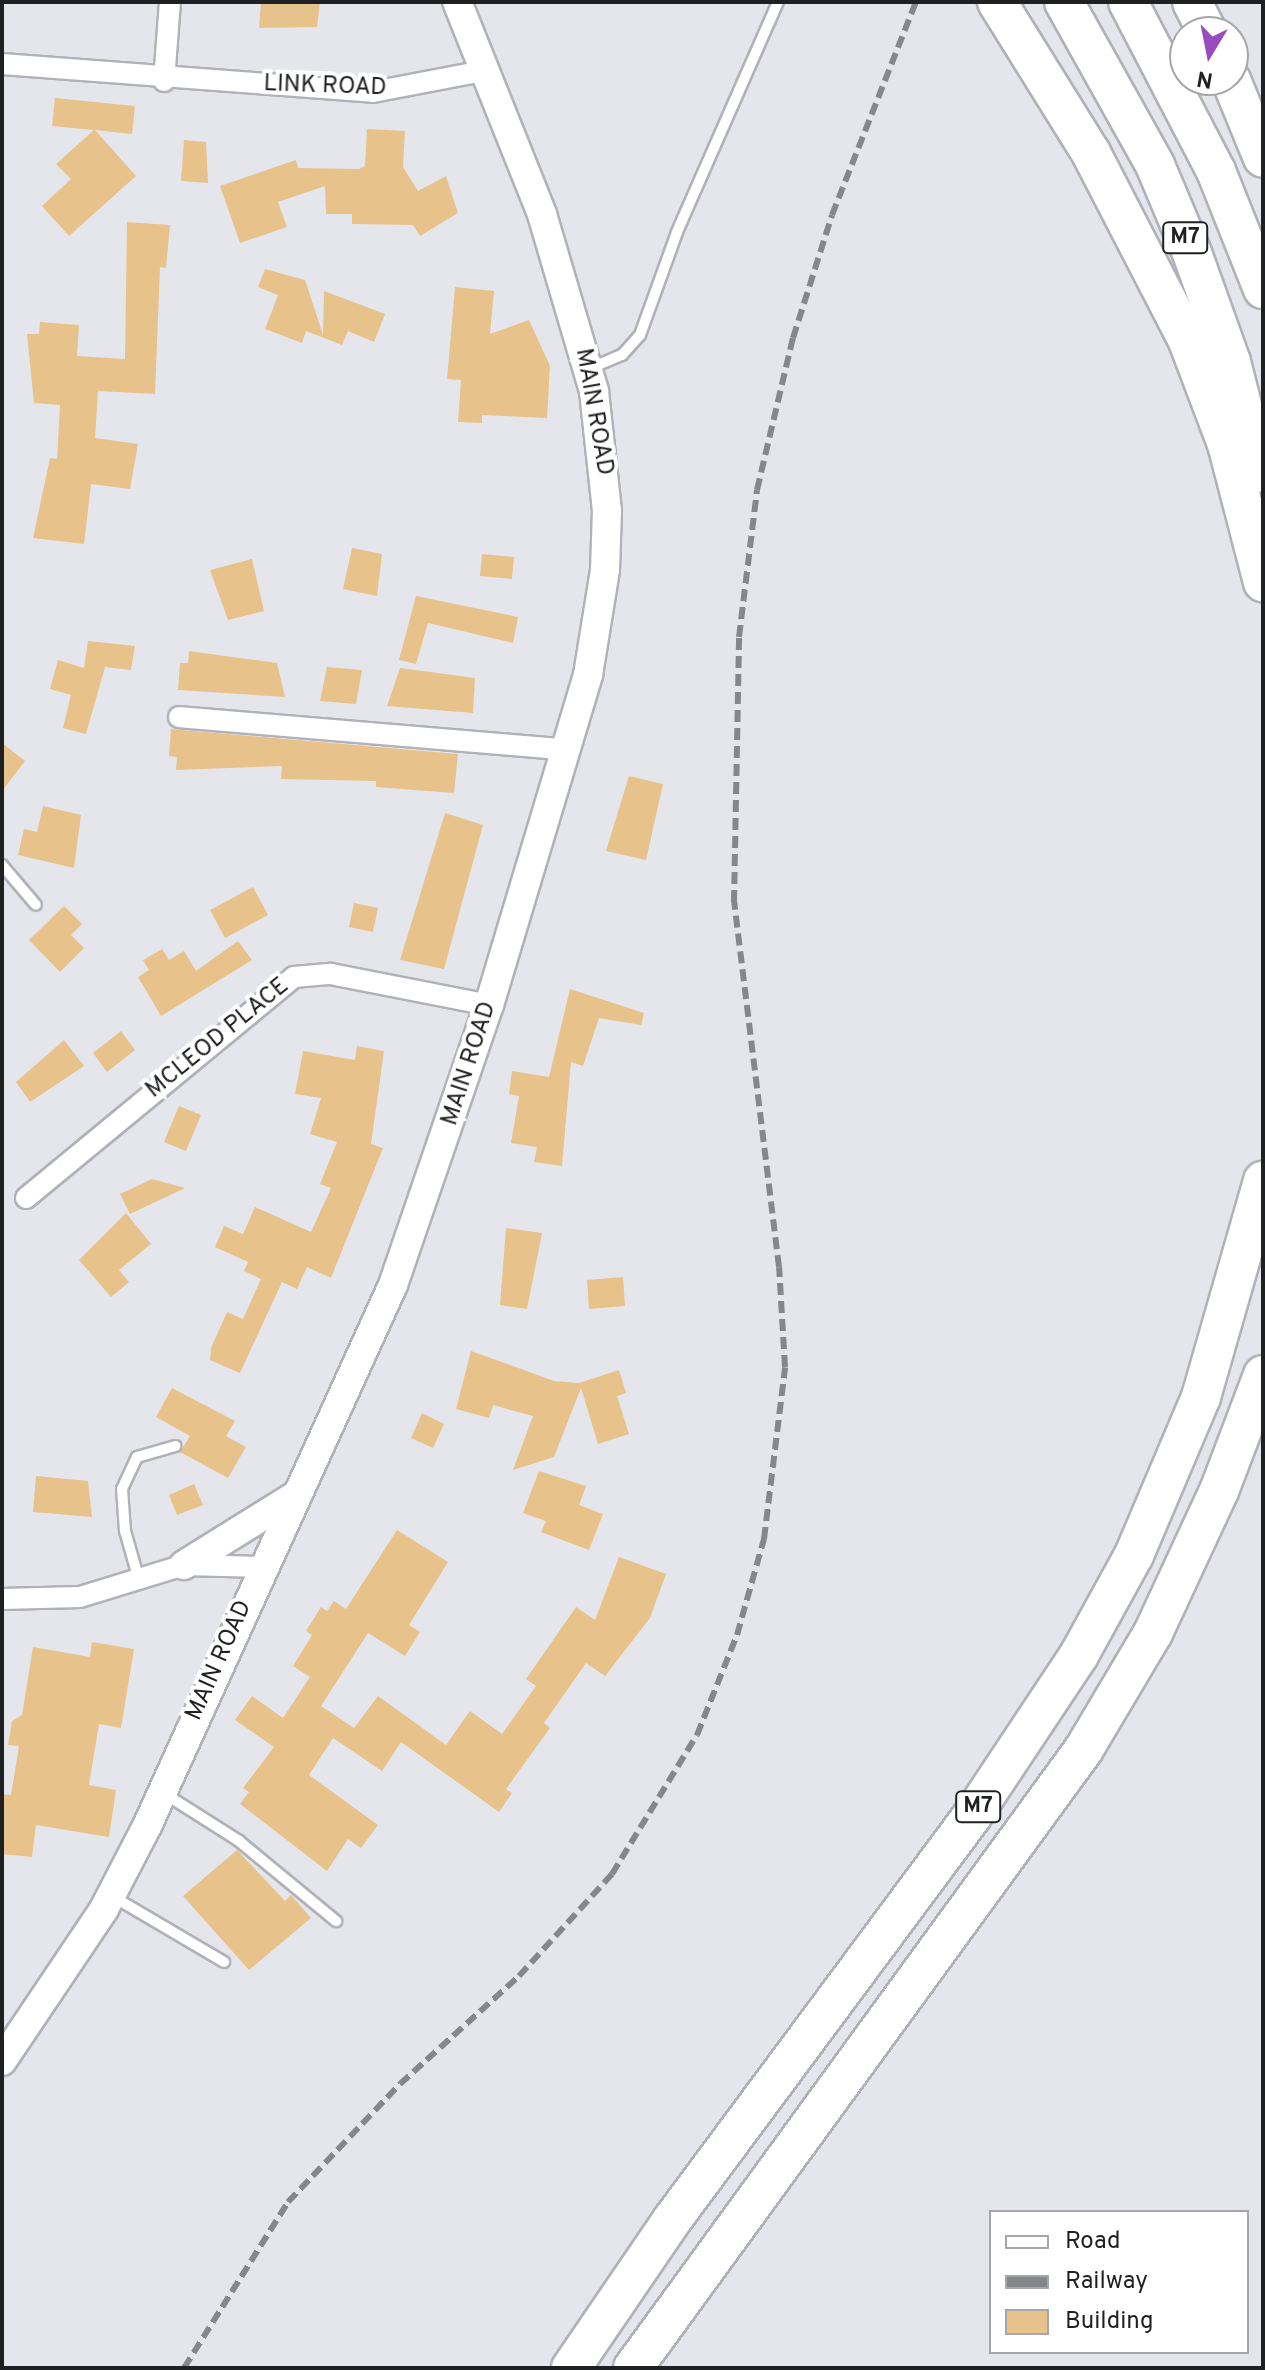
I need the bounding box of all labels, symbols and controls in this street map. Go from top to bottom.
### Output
north arrow [1169,16,1249,96]
text: N [1195,63,1215,93]
street label: LINK ROAD [263,70,387,104]
road number: M7 [1161,220,1209,256]
street label: MAIN ROAD [568,346,618,478]
street label: MCLEOD PLACE [141,973,295,1105]
street label: MAIN ROAD [436,998,504,1130]
street label: MAIN ROAD [181,1596,259,1726]
road number: M7 [954,1789,1002,1825]
legend [989,2210,1249,2354]
text: Road [1065,2227,1121,2257]
text: Railway [1065,2267,1148,2297]
text: Building [1065,2307,1154,2337]

